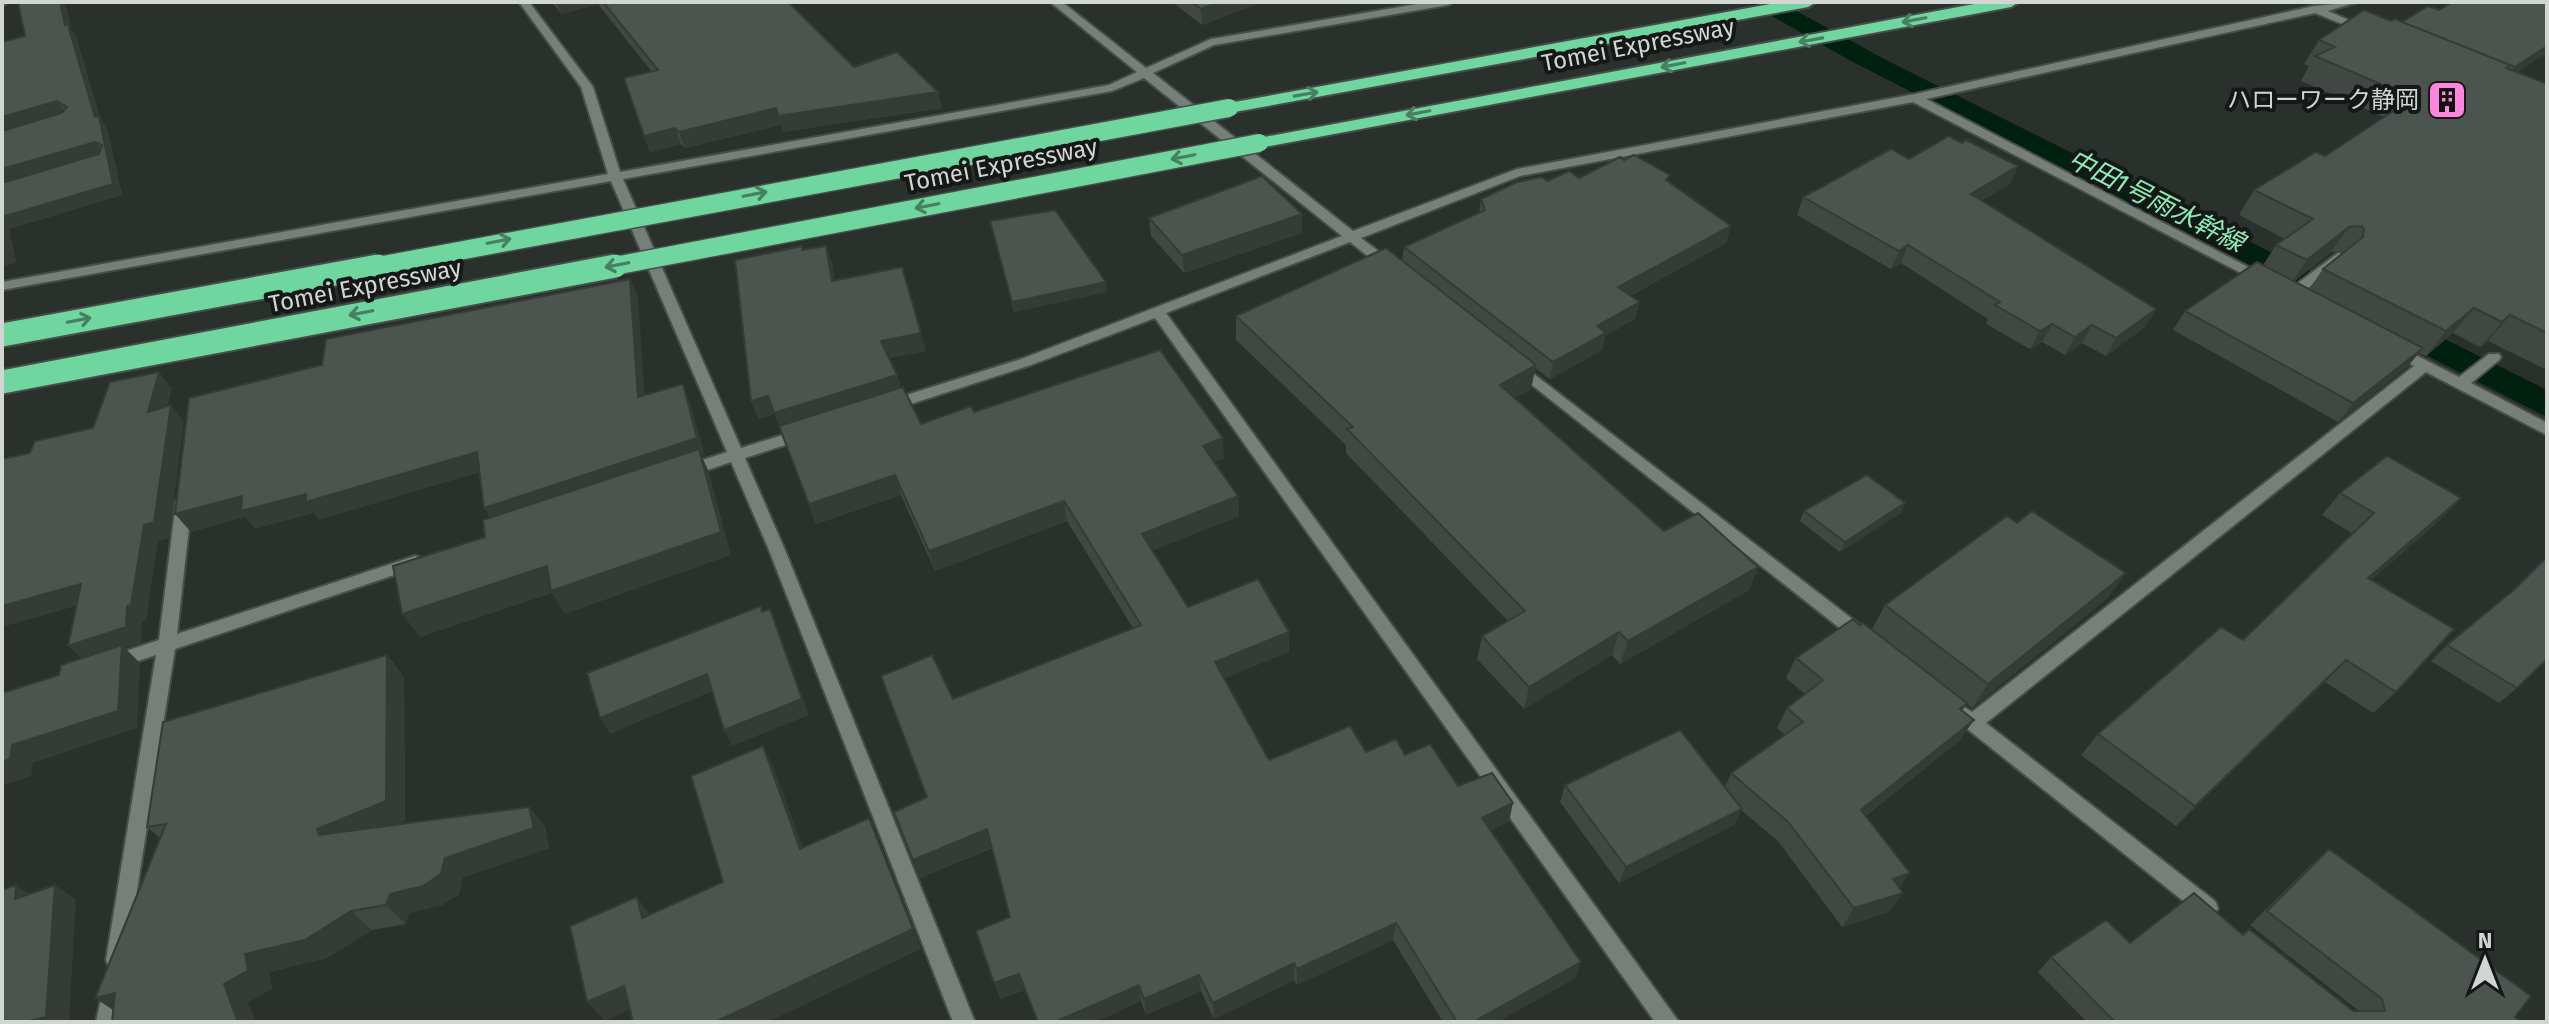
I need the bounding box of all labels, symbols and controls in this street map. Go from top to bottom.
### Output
street label: Tomei Expressway [1539,13,1737,77]
one-way arrow [1902,14,1927,29]
one-way arrow [1799,33,1825,48]
one-way arrow [1661,59,1687,74]
building icon: ハローワーク静岡 [2426,79,2468,121]
one-way arrow [1292,85,1318,100]
place label: ハローワーク静岡 [2227,86,2419,114]
one-way arrow [1406,107,1431,122]
street label: Tomei Expressway [902,133,1100,197]
water label: 中田1号雨水幹線 [2063,143,2252,260]
one-way arrow [1170,151,1196,166]
one-way arrow [742,185,767,200]
one-way arrow [915,199,940,214]
one-way arrow [486,233,511,248]
street label: Tomei Expressway [266,254,464,318]
one-way arrow [604,258,630,273]
one-way arrow [349,306,374,321]
one-way arrow [65,312,91,327]
north arrow [2445,920,2525,1000]
text: N [2478,927,2492,954]

